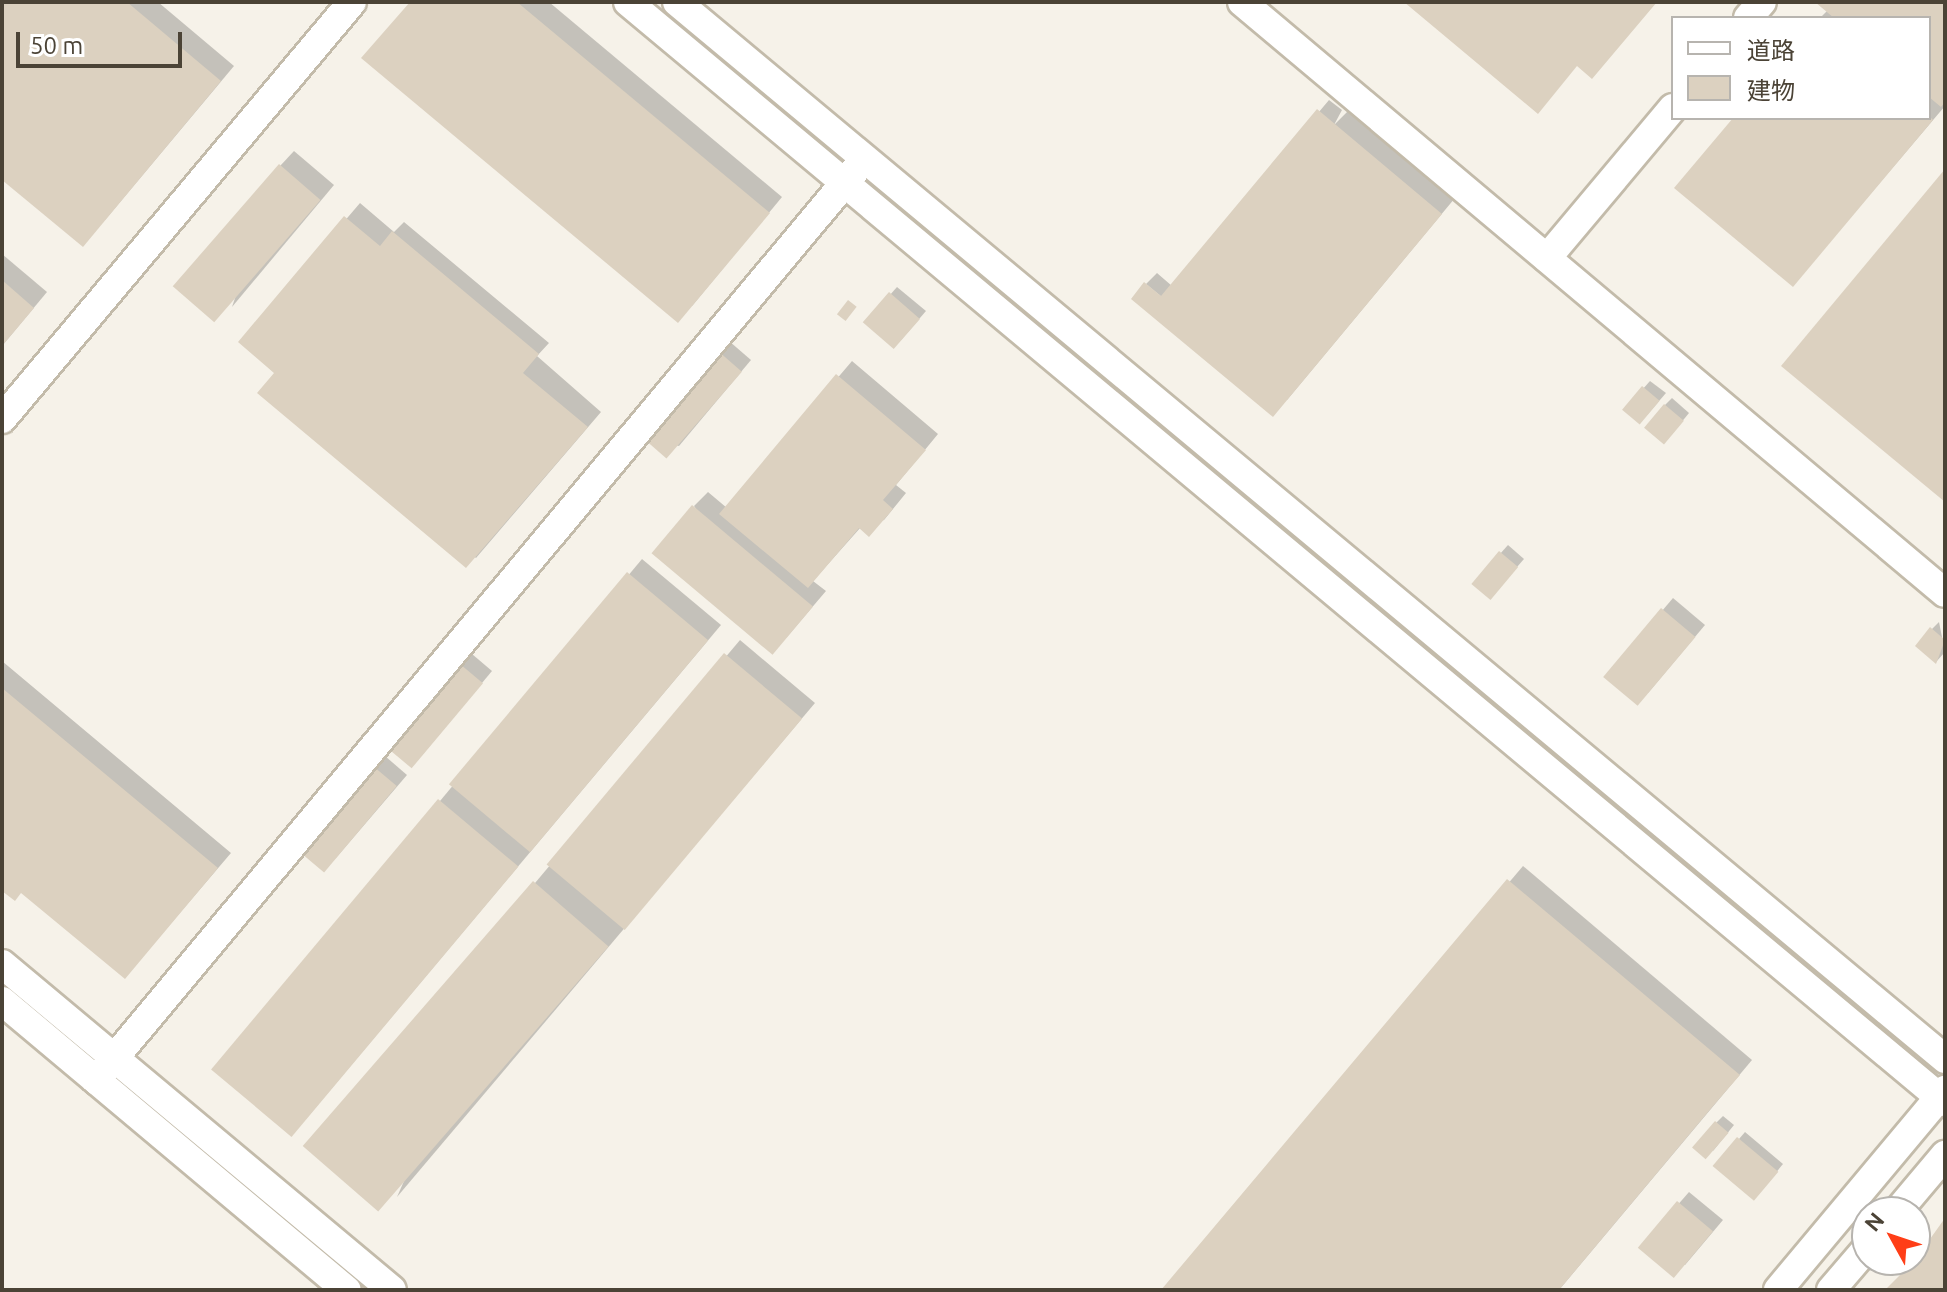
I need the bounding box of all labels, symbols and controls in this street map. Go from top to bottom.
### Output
scale bar [20,16,186,66]
legend [1671,16,1931,120]
text: 50 m [30,32,83,59]
text: 道路 [1747,37,1795,64]
text: 建物 [1747,77,1795,104]
north arrow [1851,1196,1931,1276]
text: N [1859,1207,1889,1236]

